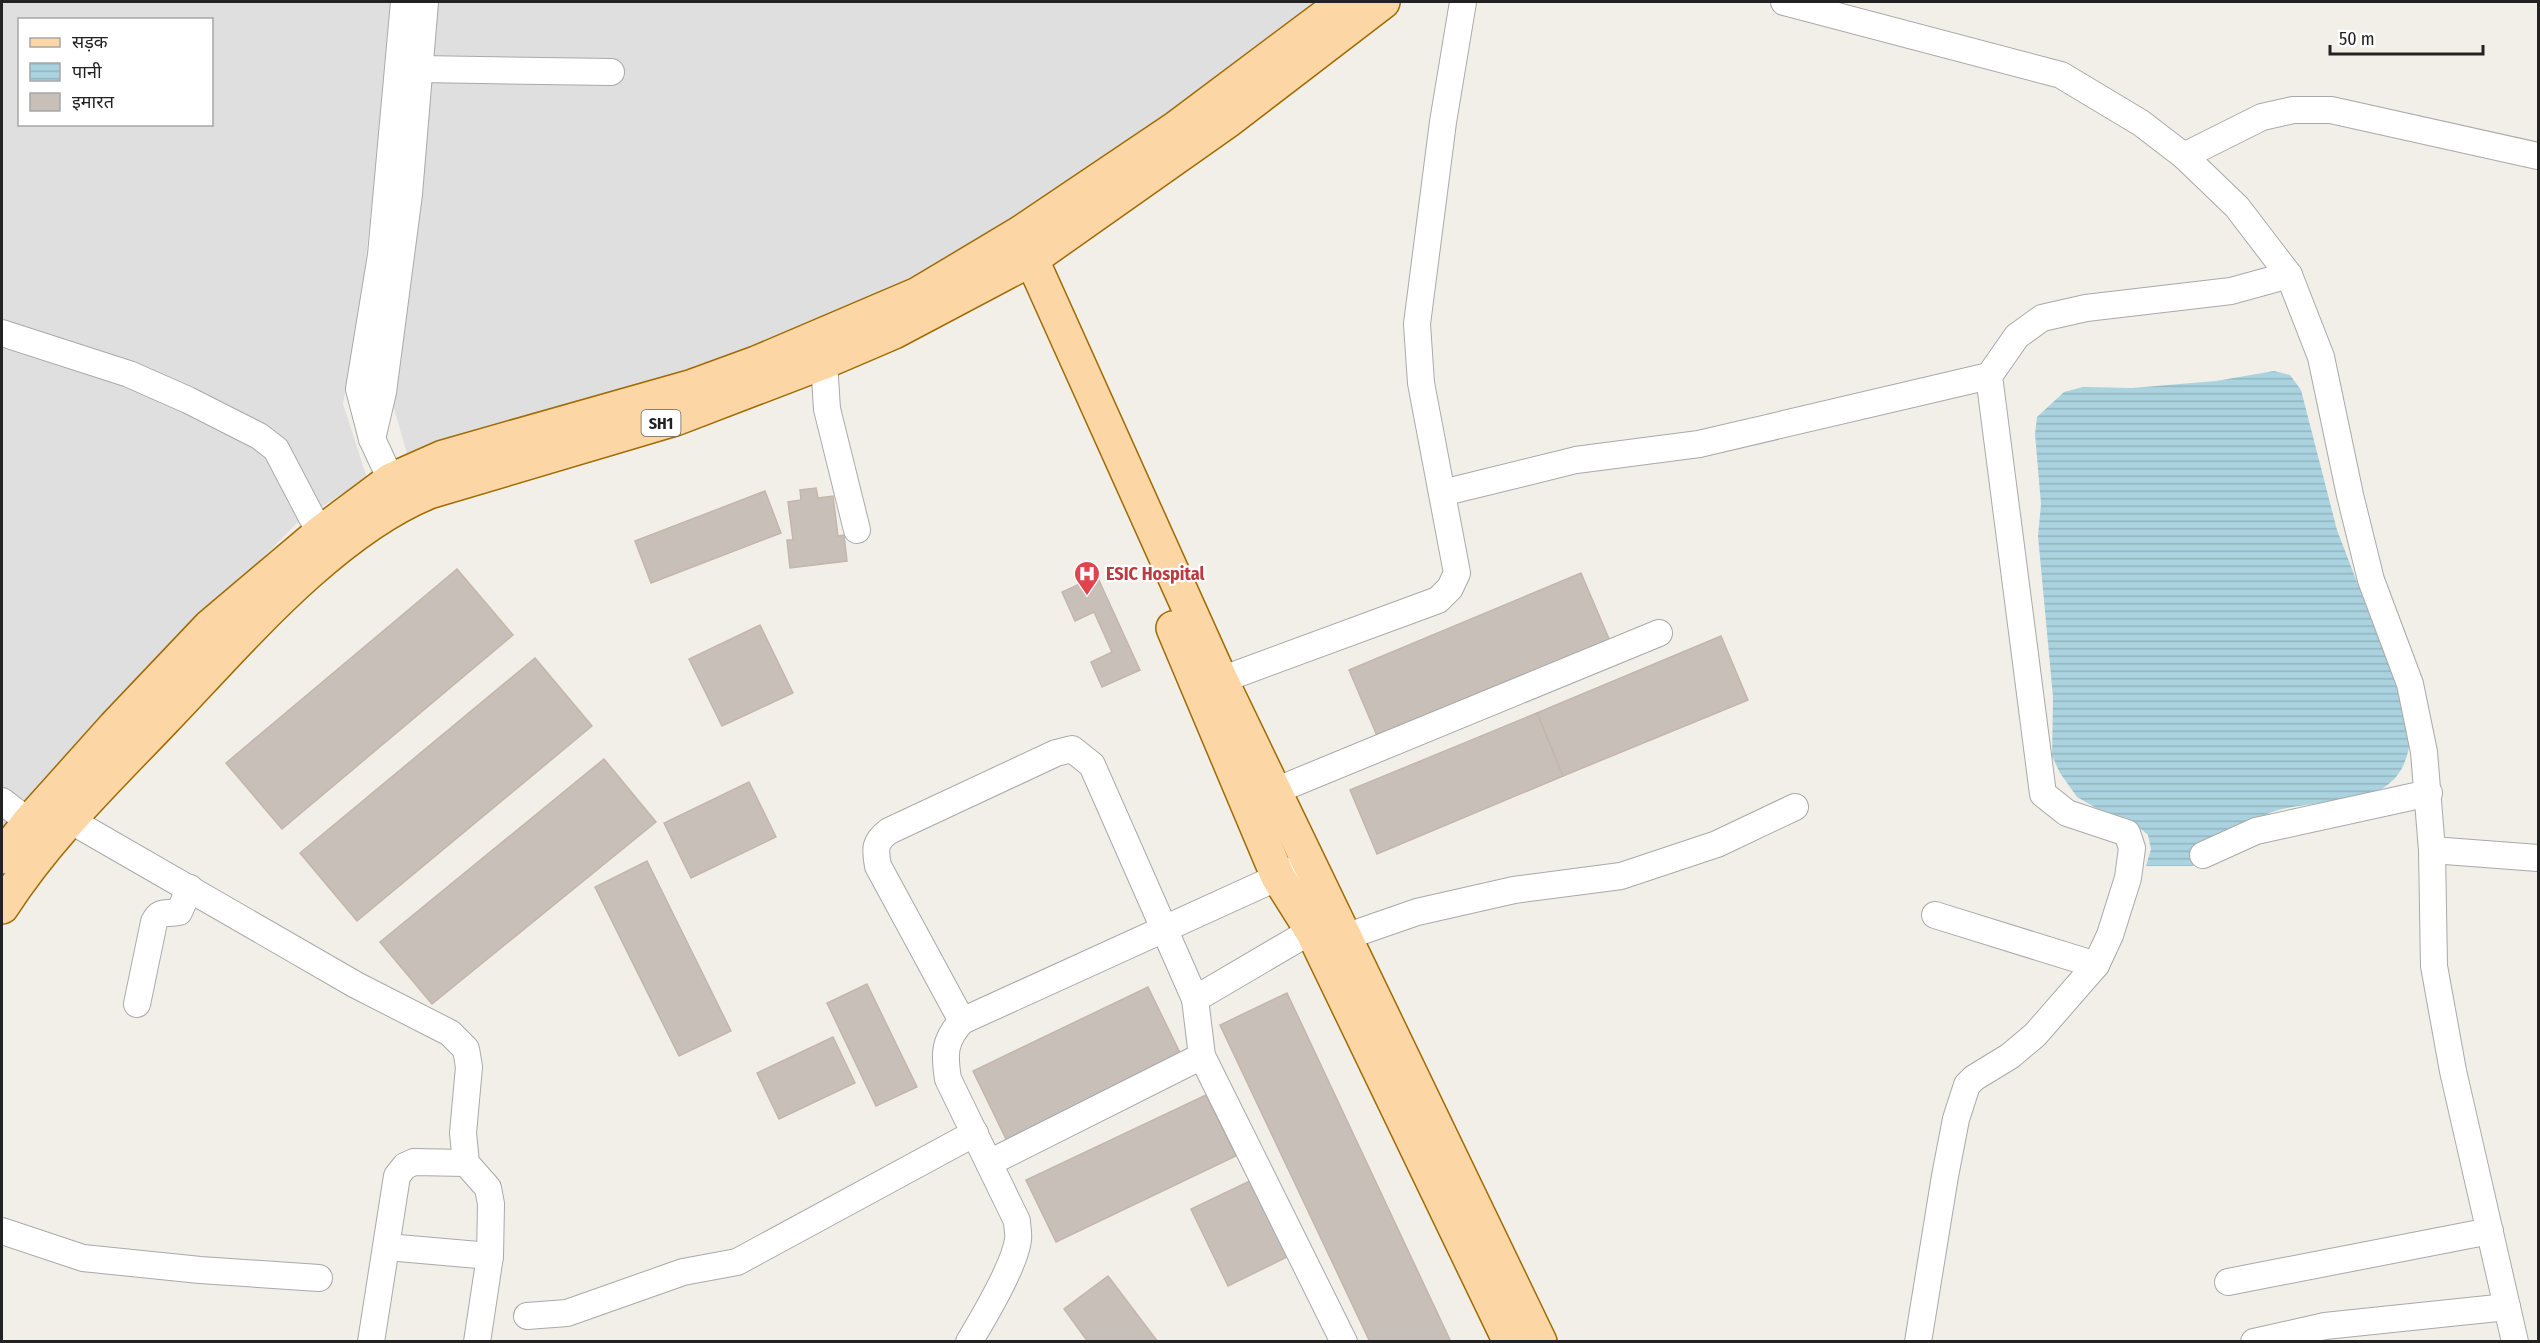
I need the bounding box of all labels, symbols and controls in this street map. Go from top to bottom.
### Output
legend [18,18,213,126]
scale bar [2330,18,2483,56]
text: 50 m [2339,28,2375,50]
text: सड़क [72,31,109,53]
text: पानी [72,61,102,83]
text: इमारत [72,91,115,113]
road number: SH1 [642,410,680,436]
hospital icon: ESIC Hospital [1072,559,1102,597]
place label: ESIC Hospital [1106,563,1204,585]

